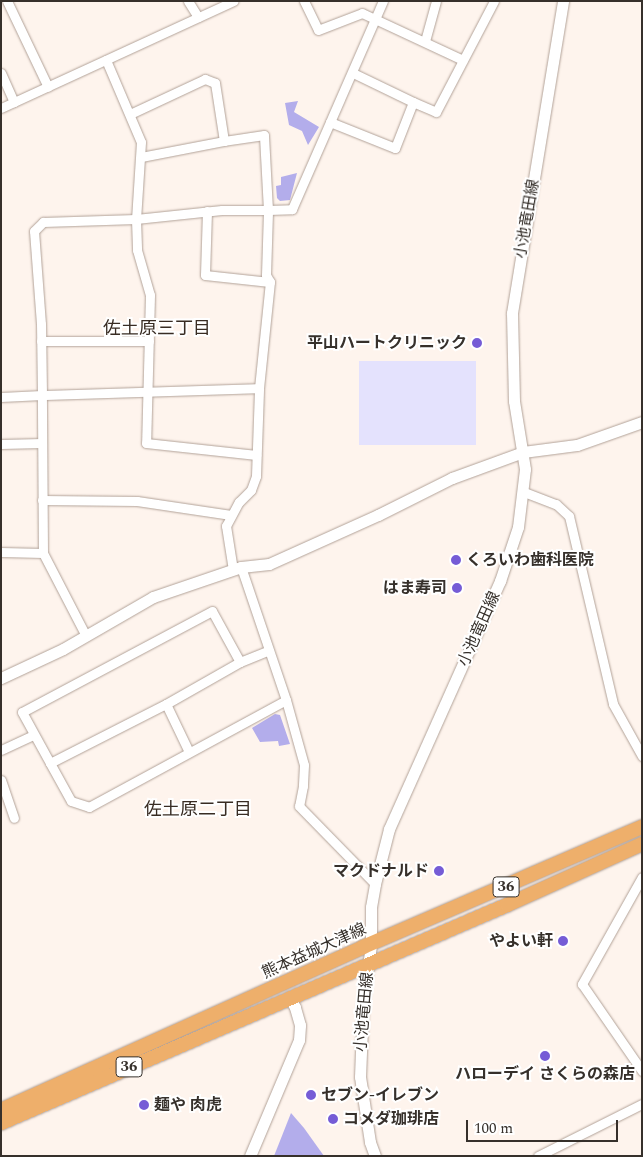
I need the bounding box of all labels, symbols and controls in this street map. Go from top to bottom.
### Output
street label: 小池竜田線 [511,178,543,260]
district label: 佐土原三丁目 [103,318,211,340]
place label: 平山ハートクリニック [307,333,467,353]
marker: 平山ハートクリニック [471,337,483,349]
place label: くろいわ歯科医院 [466,550,594,570]
marker: くろいわ歯科医院 [450,554,462,566]
place label: はま寿司 [383,578,447,598]
marker: はま寿司 [451,582,463,594]
street label: 小池竜田線 [454,589,504,669]
district label: 佐土原二丁目 [144,799,252,821]
place label: マクドナルド [333,861,429,881]
marker: マクドナルド [433,865,445,877]
road number: 36 [492,874,520,900]
street label: 熊本益城大津線 [259,919,369,983]
place label: やよい軒 [489,931,553,951]
marker: やよい軒 [557,935,569,947]
street label: 小池竜田線 [351,971,377,1053]
marker: ハローデイ さくらの森店 [539,1050,551,1062]
road number: 36 [115,1054,143,1080]
place label: ハローデイ さくらの森店 [455,1064,635,1084]
place label: セブン-イレブン [321,1085,439,1105]
marker: セブン-イレブン [305,1089,317,1101]
place label: 麺や 肉虎 [154,1095,222,1115]
marker: 麺や 肉虎 [138,1099,150,1111]
place label: コメダ珈琲店 [343,1109,439,1129]
scale bar [468,1110,620,1142]
marker: コメダ珈琲店 [327,1113,339,1125]
text: 100 m [474,1117,513,1140]

